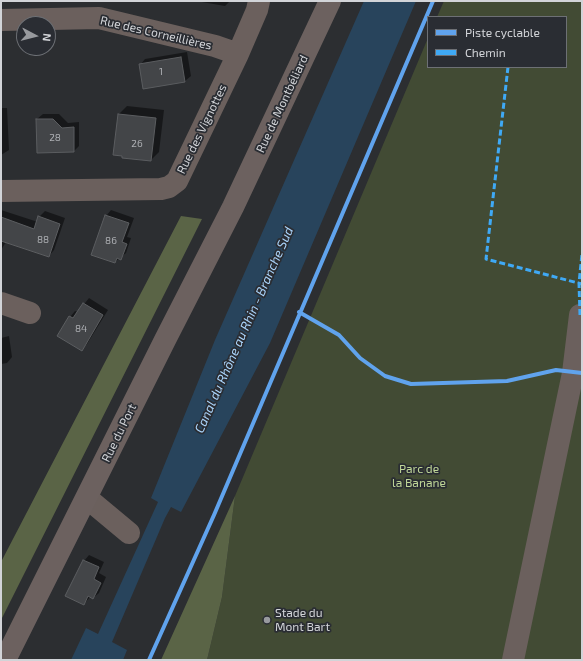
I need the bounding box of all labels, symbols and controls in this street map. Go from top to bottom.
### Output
street label: Rue des Corneillières [99,13,213,53]
north arrow [16,16,56,56]
legend [427,16,567,68]
text: Piste cyclable [465,25,540,39]
text: N [40,33,54,42]
text: Chemin [465,45,506,59]
street label: Rue de Montbéliard [253,53,311,155]
house number: 1 [159,66,163,78]
street label: Rue des Vignottes [174,82,230,176]
house number: 28 [49,132,61,144]
house number: 26 [131,138,143,150]
water label: Canal du Rhône au Rhin - Branche Sud [191,225,297,435]
house number: 88 [37,234,49,246]
house number: 86 [105,235,117,247]
house number: 84 [75,323,87,335]
street label: Rue du Port [99,402,139,464]
park label: Parc de la Banane [392,462,446,490]
place label: Stade du Mont Bart [275,606,330,634]
marker: Stade du Mont Bart [262,615,272,625]

